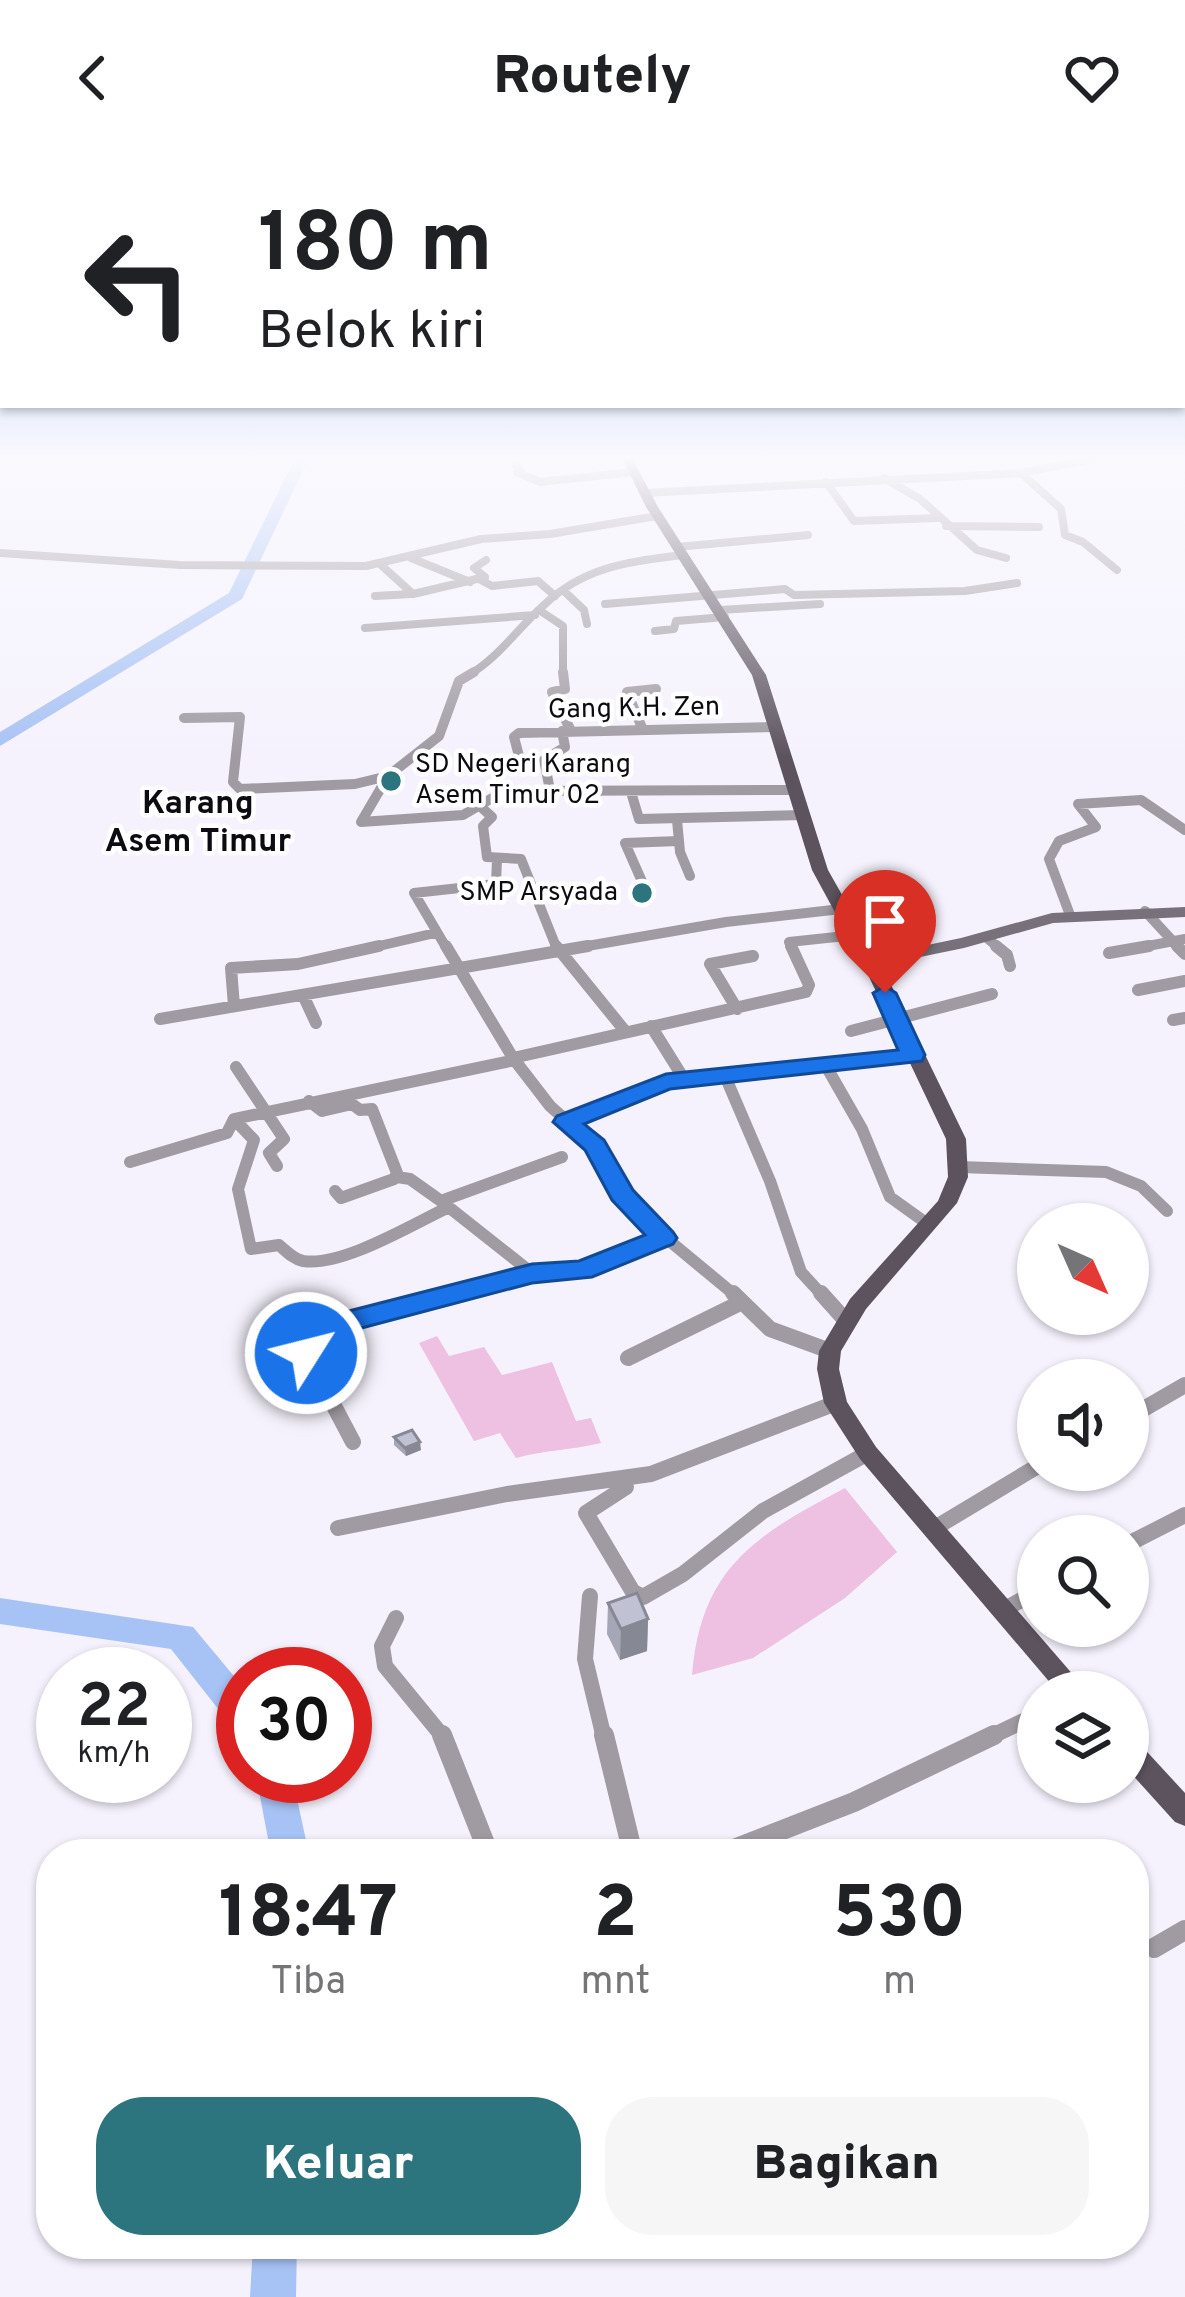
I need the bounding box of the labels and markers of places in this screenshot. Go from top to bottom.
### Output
place label: SD Negeri Karang Asem Timur 02 [415,748,631,813]
marker: SD Negeri Karang Asem Timur 02 [378,768,404,794]
pin [834,870,936,993]
place label: SMP Arsyada [459,876,618,910]
marker: SMP Arsyada [629,880,655,906]

